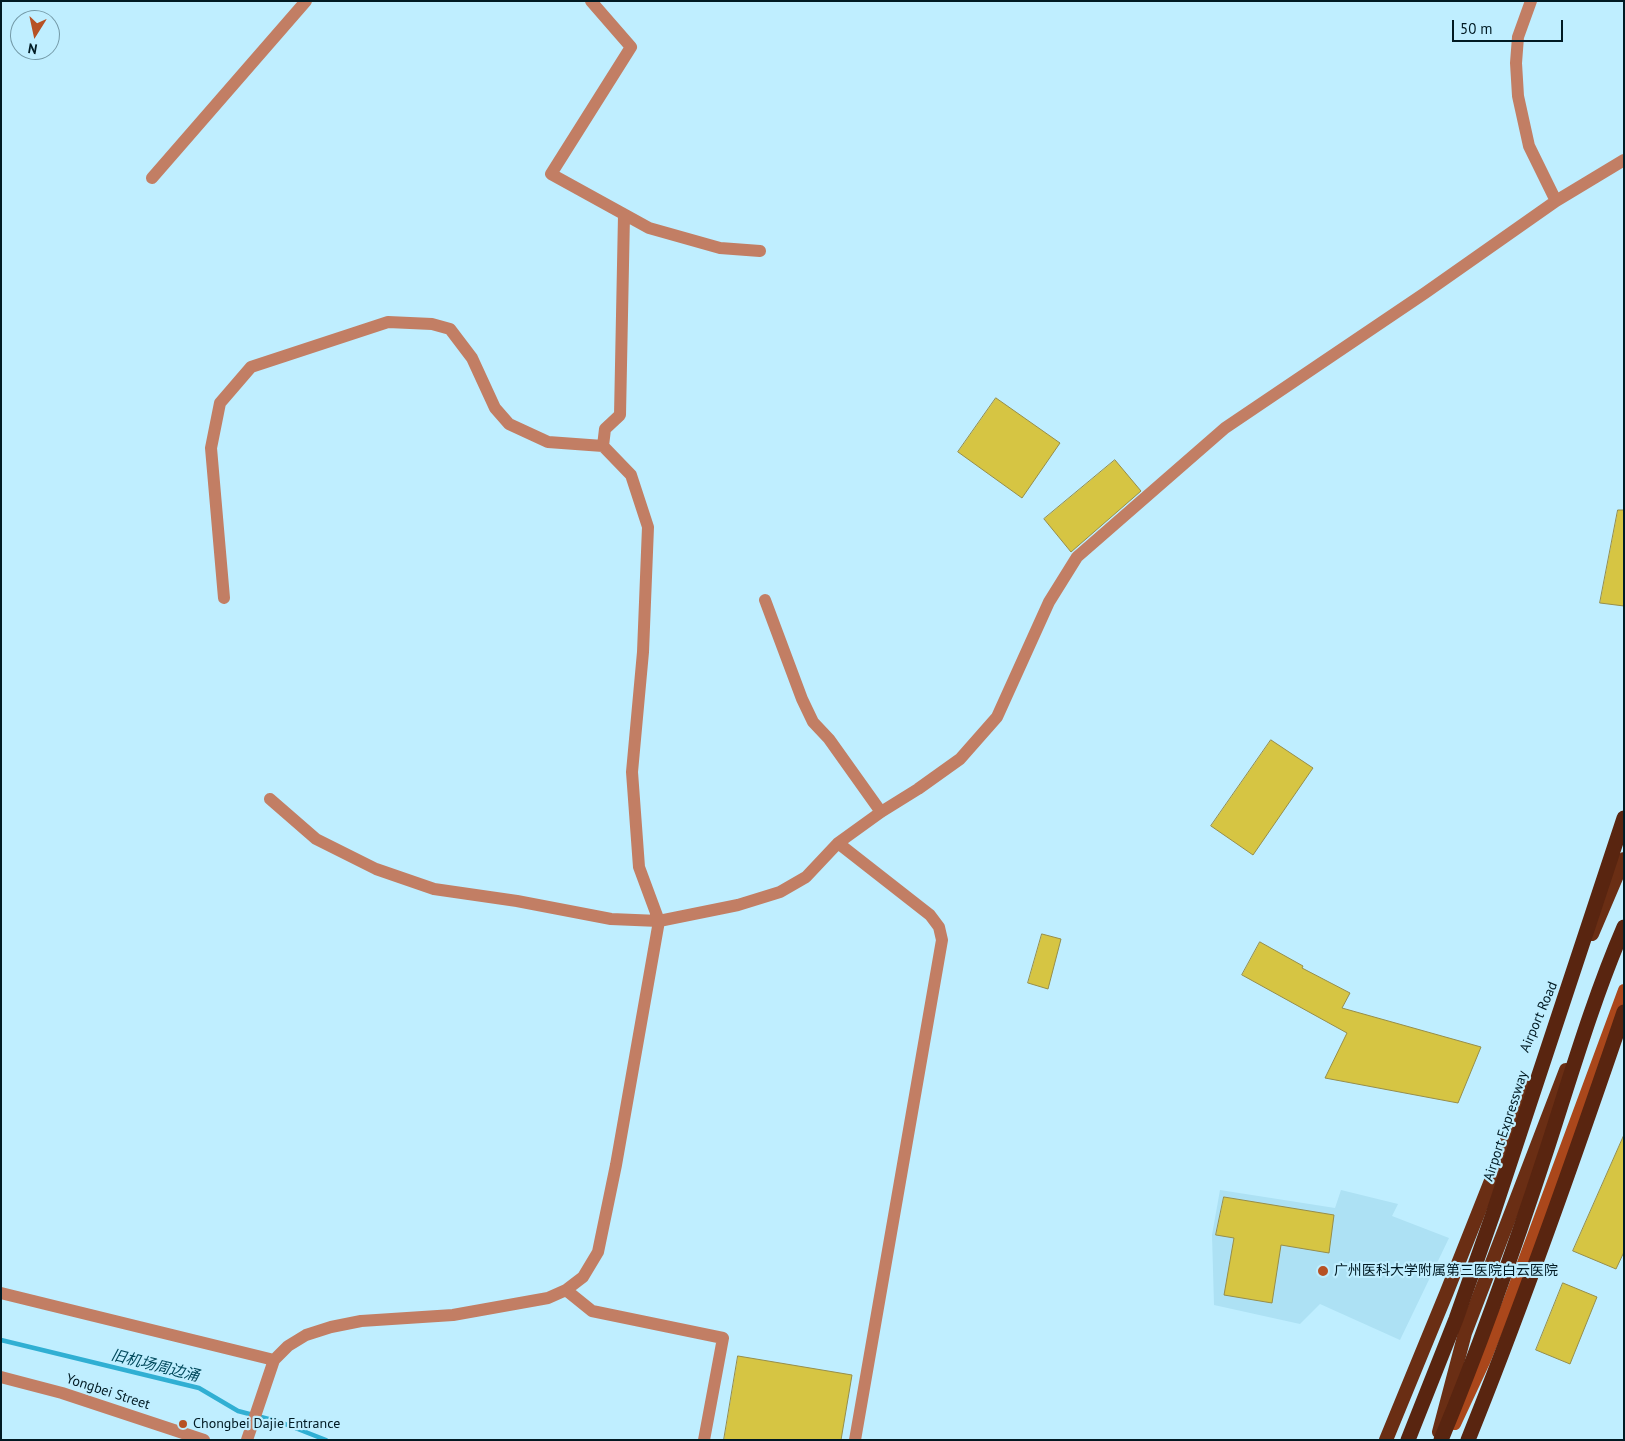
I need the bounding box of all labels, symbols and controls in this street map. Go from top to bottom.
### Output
north arrow [10,10,60,60]
scale bar [1455,10,1566,42]
text: 50 m [1460,19,1493,38]
text: N [26,39,39,58]
street label: Airport Road [1517,979,1561,1055]
street label: Airport Expressway [1480,1069,1532,1183]
place label: 广州医科大学附属第三医院白云医院 [1334,1263,1558,1279]
marker: 广州医科大学附属第三医院白云医院 [1316,1264,1330,1278]
water label: 旧机场周边涌 [109,1346,201,1386]
street label: Yongbei Street [64,1371,152,1413]
place label: Chongbei Dajie Entrance [193,1416,340,1432]
marker: Chongbei Dajie Entrance [177,1418,189,1430]

